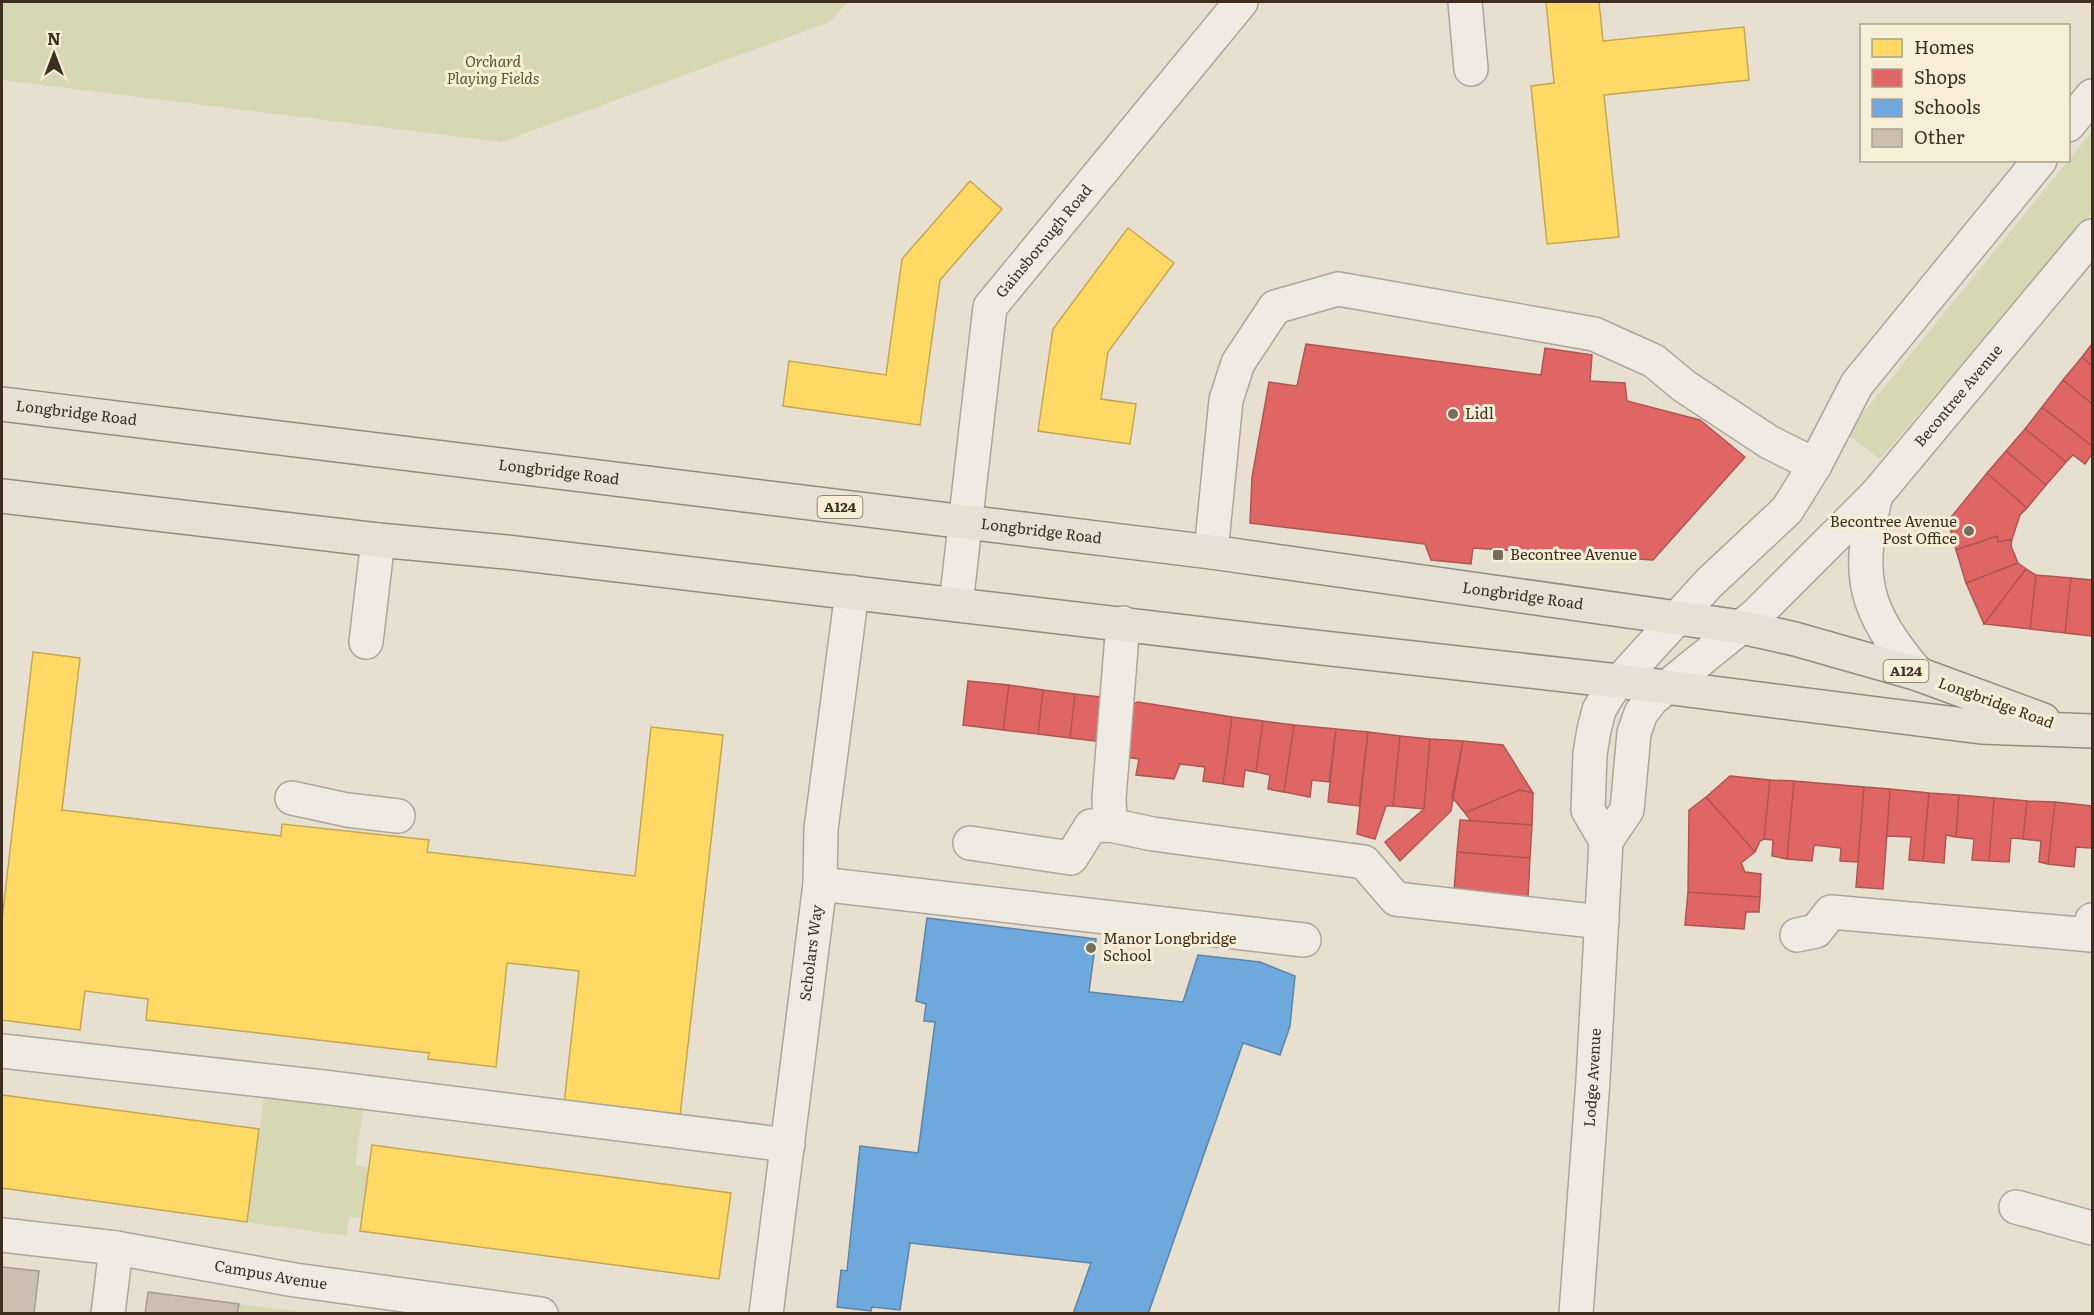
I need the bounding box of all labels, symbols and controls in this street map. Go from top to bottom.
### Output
north arrow [24,24,84,84]
legend [1860,24,2070,162]
text: N [47,26,61,50]
text: Homes [1914,33,1974,60]
park label: Orchard Playing Fields [447,49,539,89]
text: Shops [1914,63,1966,90]
text: Schools [1914,93,1980,120]
text: Other [1914,123,1965,150]
street label: Gainsborough Road [989,179,1097,302]
street label: Becontree Avenue [1908,339,2007,451]
street label: Longbridge Road [15,393,139,430]
place label: Lidl [1465,401,1494,424]
marker: Lidl [1446,407,1460,421]
street label: Longbridge Road [497,452,621,489]
road number: A124 [818,496,862,518]
place label: Becontree Avenue Post Office [1830,509,1957,549]
street label: Longbridge Road [980,511,1103,549]
marker: Becontree Avenue Post Office [1962,524,1976,538]
place label: Becontree Avenue [1510,542,1637,565]
marker: Becontree Avenue [1491,548,1505,562]
street label: Longbridge Road [1461,575,1585,615]
road number: A124 [1884,660,1928,682]
street label: Longbridge Road [1935,670,2058,733]
street label: Scholars Way [792,903,827,1002]
place label: Manor Longbridge School [1103,926,1237,966]
marker: Manor Longbridge School [1084,941,1098,955]
street label: Lodge Avenue [1577,1027,1606,1128]
street label: Campus Avenue [213,1253,329,1294]

